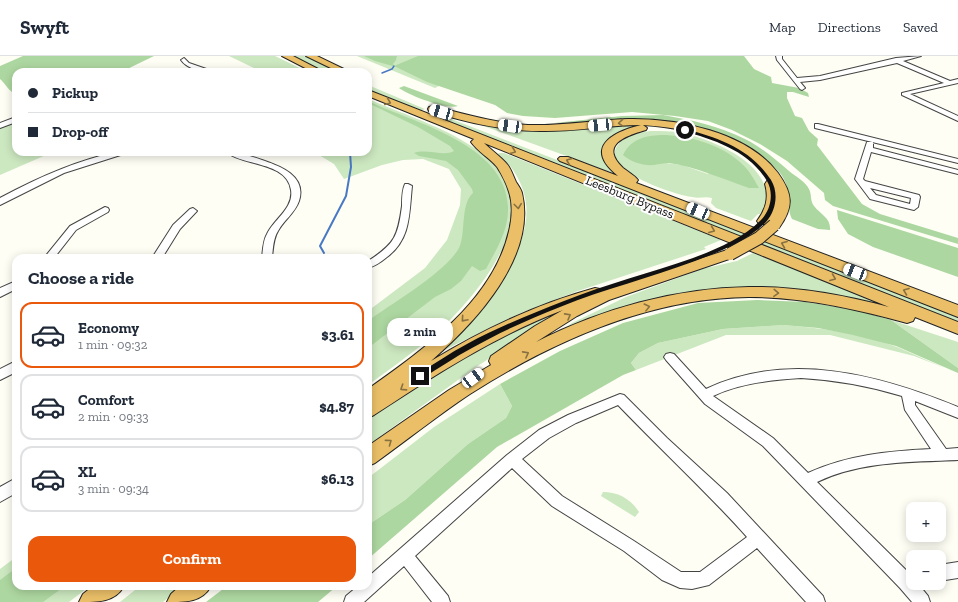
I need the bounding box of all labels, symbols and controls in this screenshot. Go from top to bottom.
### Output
text: Swyft [20,16,69,39]
text: Map [769,19,796,36]
text: Directions [818,19,881,36]
text: Saved [903,19,938,36]
text: Pickup [52,84,98,102]
one-way arrow [385,97,392,105]
car [428,103,454,121]
car [497,118,523,134]
car [588,118,612,132]
one-way arrow [618,119,624,128]
route start [676,121,694,139]
text: Drop-off [52,123,108,141]
one-way arrow [509,147,516,155]
one-way arrow [566,158,573,166]
street label: Leesburg Bypass [584,172,677,222]
car [685,201,711,221]
one-way arrow [514,203,523,209]
one-way arrow [708,225,715,233]
one-way arrow [781,241,788,249]
car [842,262,868,282]
text: Choose a ride [28,267,134,289]
one-way arrow [829,273,836,281]
one-way arrow [902,287,909,295]
one-way arrow [773,289,779,298]
one-way arrow [643,303,650,312]
one-way arrow [564,313,571,320]
one-way arrow [462,315,469,322]
icon: car [30,317,66,353]
callout: 2 min [387,318,453,346]
text: Economy [78,319,139,337]
text: 2 min [404,324,436,339]
text: $3.61 [321,326,354,344]
text: 1 min · 09:32 [78,337,147,352]
one-way arrow [522,352,530,359]
car [460,366,486,390]
route end [411,367,429,385]
one-way arrow [400,383,407,391]
icon: car [30,389,66,425]
text: Comfort [78,391,134,409]
text: $4.87 [319,398,354,416]
text: 2 min · 09:33 [78,409,149,424]
one-way arrow [385,439,392,446]
icon: car [30,461,66,497]
text: XL [78,463,96,481]
text: $6.13 [321,470,354,488]
text: 3 min · 09:34 [78,481,149,496]
map controls [906,502,946,590]
button: + [906,502,946,542]
button: Confirm [28,536,356,582]
button: − [906,550,946,590]

